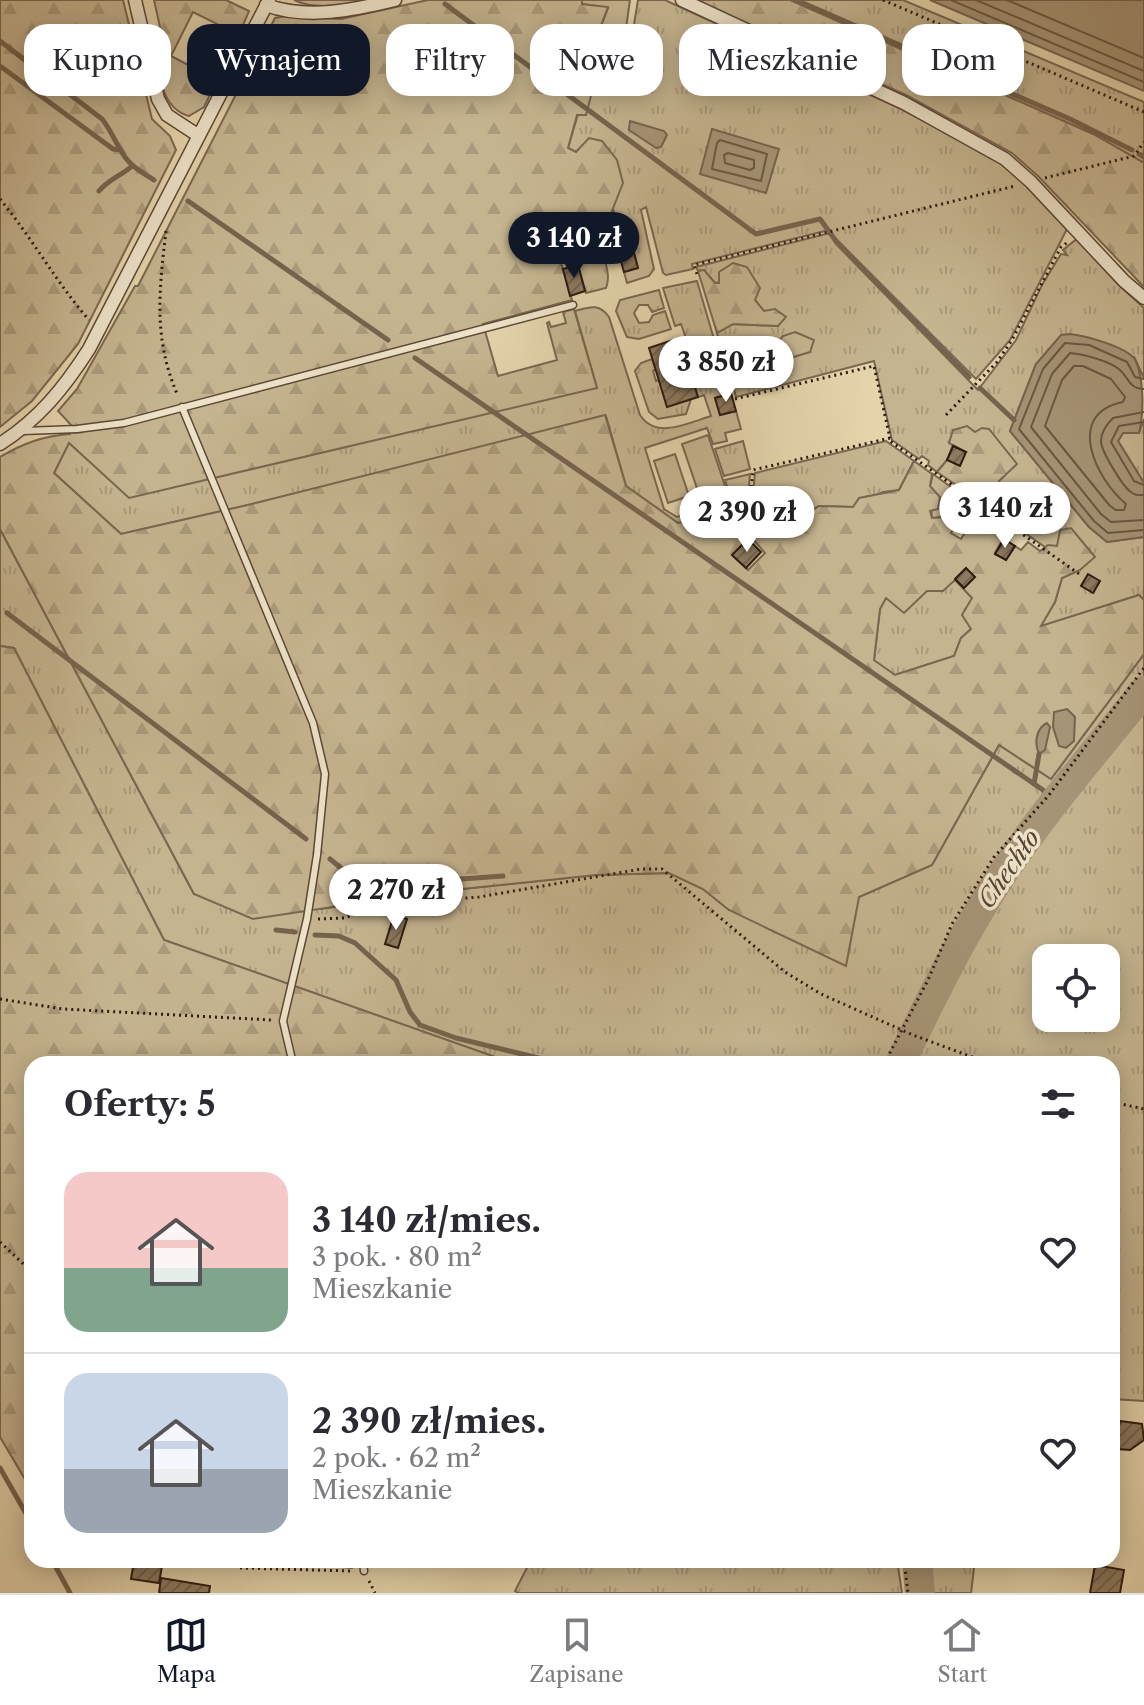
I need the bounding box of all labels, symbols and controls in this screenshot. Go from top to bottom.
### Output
chip: Kupno [24,24,171,96]
chip: Wynajem [187,24,370,96]
chip: Filtry [386,24,514,96]
chip: Nowe [530,24,663,96]
chip: Mieszkanie [679,24,886,96]
chip: Dom [902,24,1024,96]
pin: 3 140 zł [491,212,657,280]
text: 3 140 zł [526,222,622,254]
pin: 3 850 zł [643,336,809,404]
text: 3 850 zł [677,346,775,378]
pin: 3 140 zł [922,482,1088,550]
pin: 2 390 zł [664,486,830,554]
text: 3 140 zł [957,492,1053,524]
text: 2 390 zł [697,496,797,528]
water label: Chechło [971,824,1046,913]
pin: 2 270 zł [313,864,479,932]
text: 2 270 zł [347,874,445,906]
map controls [1032,944,1120,1032]
button: locate [1032,944,1120,1032]
icon: filters [1036,1082,1080,1126]
text: Oferty: 5 [64,1083,216,1125]
text: 3 140 zł/mies. [312,1199,541,1241]
icon: home [128,1204,224,1300]
icon: heart [1036,1230,1080,1274]
text: 3 pok. · 80 m² [312,1241,482,1273]
text: Mieszkanie [312,1273,452,1305]
text: 2 390 zł/mies. [312,1400,546,1442]
icon: home [128,1405,224,1501]
icon: heart [1036,1431,1080,1475]
text: 2 pok. · 62 m² [312,1442,481,1474]
text: Mieszkanie [312,1474,452,1506]
tab: Mapa [157,1613,216,1688]
tab: Zapisane [530,1613,624,1688]
tab: Start [937,1613,987,1688]

